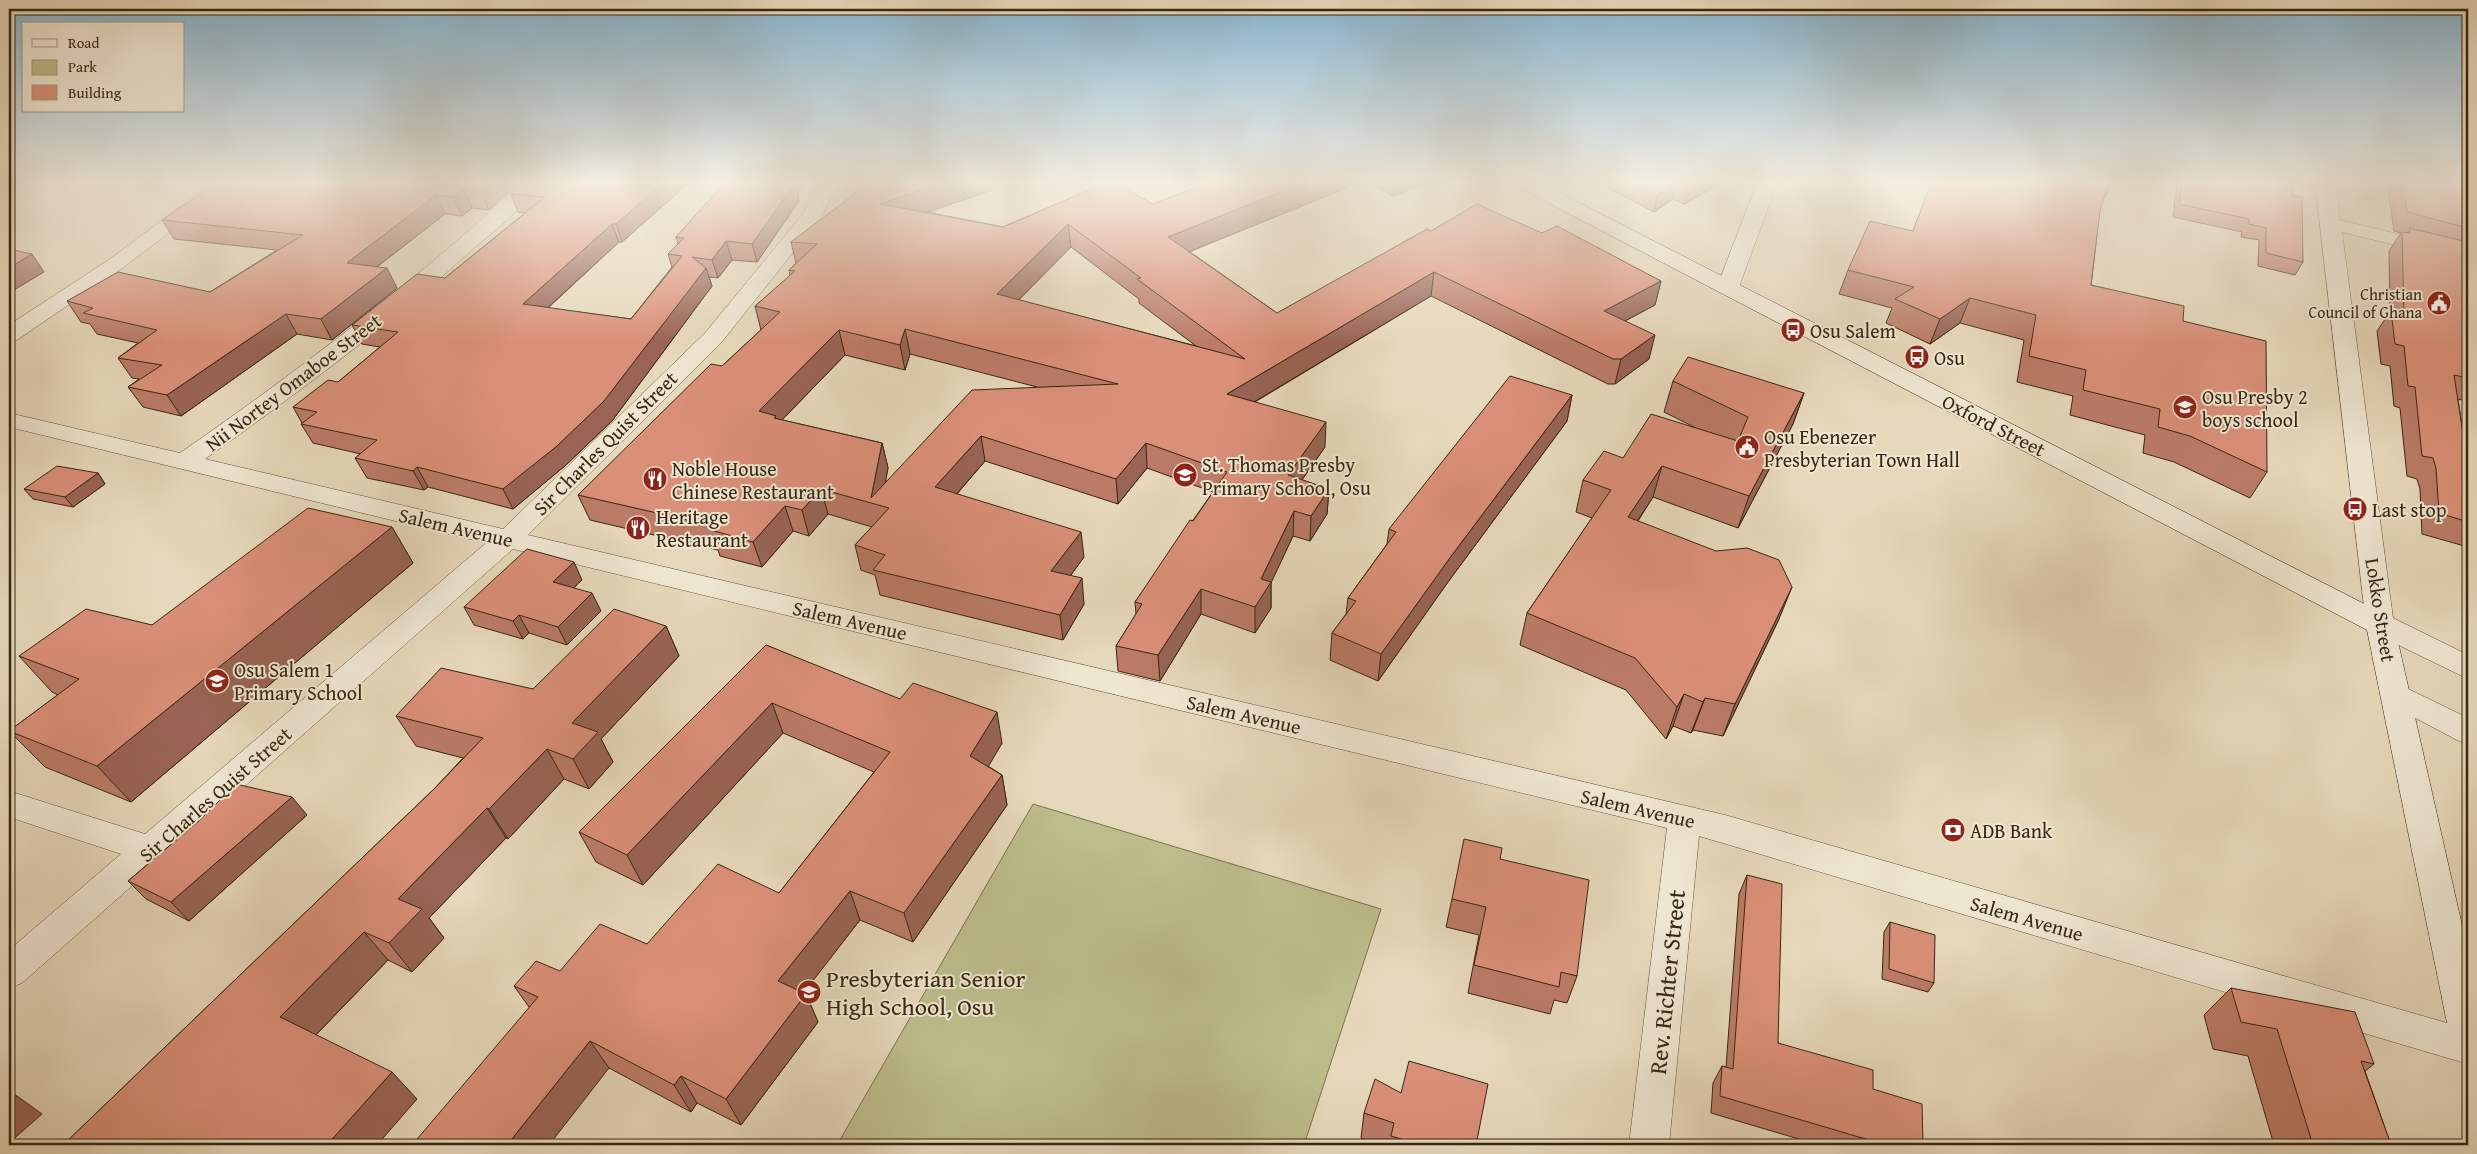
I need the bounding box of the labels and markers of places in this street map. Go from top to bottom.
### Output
place label: Christian Council of Ghana [2309,282,2422,324]
public building icon: Christian Council of Ghana [2426,290,2452,316]
place label: Osu Salem [1810,316,1897,345]
bus stop icon: Osu Salem [1780,317,1806,343]
place label: Osu [1934,343,1965,372]
bus stop icon: Osu [1904,344,1930,370]
place label: Osu Presby 2 boys school [2202,382,2308,434]
school or university icon: Osu Presby 2 boys school [2172,394,2198,420]
place label: Osu Ebenezer Presbyterian Town Hall [1764,422,1960,474]
public building icon: Osu Ebenezer Presbyterian Town Hall [1734,434,1760,460]
place label: St. Thomas Presby Primary School, Osu [1202,450,1371,502]
place label: Noble House Chinese Restaurant [672,454,834,506]
school or university icon: St. Thomas Presby Primary School, Osu [1172,462,1198,488]
restaurant icon: Noble House Chinese Restaurant [642,466,668,492]
place label: Last stop [2372,495,2447,524]
bus stop icon: Last stop [2342,496,2368,522]
place label: Heritage Restaurant [656,502,748,554]
restaurant icon: Heritage Restaurant [625,515,651,541]
place label: Osu Salem 1 Primary School [234,655,363,707]
school or university icon: Osu Salem 1 Primary School [204,668,230,694]
place label: ADB Bank [1970,816,2053,845]
bank icon: ADB Bank [1940,817,1966,843]
place label: Presbyterian Senior High School, Osu [826,961,1026,1024]
school or university icon: Presbyterian Senior High School, Osu [796,979,822,1005]

